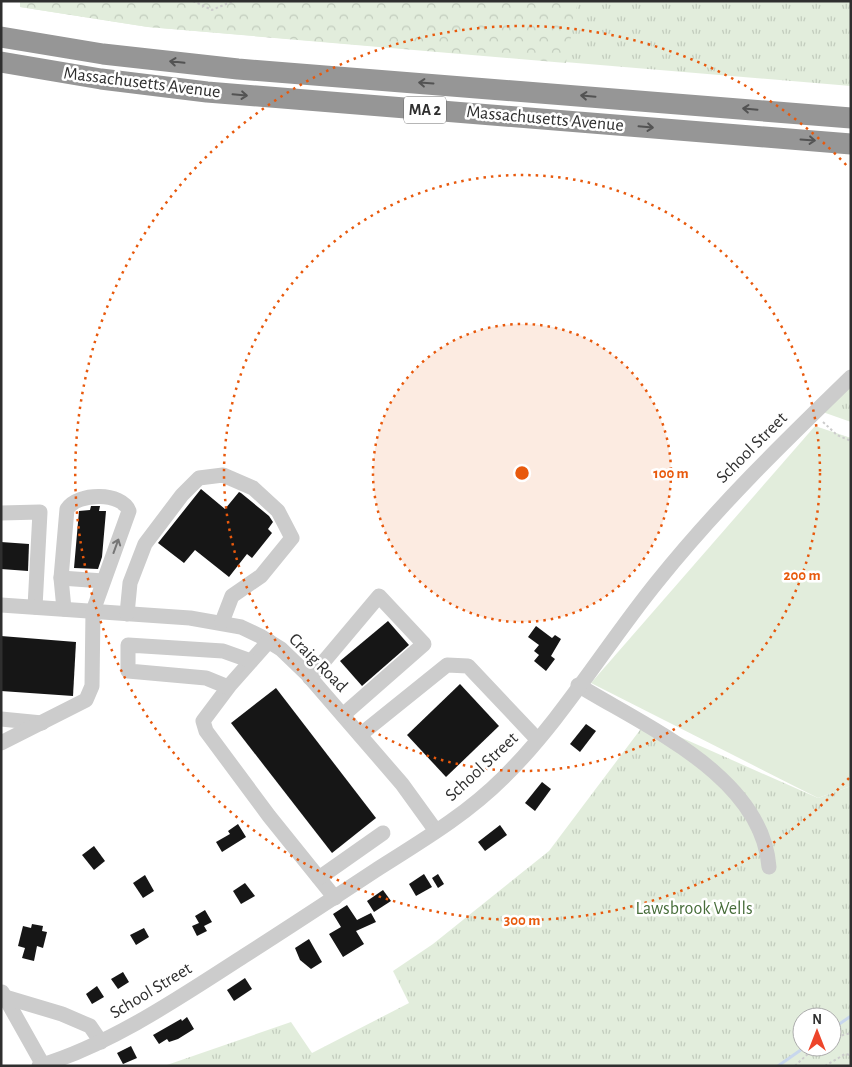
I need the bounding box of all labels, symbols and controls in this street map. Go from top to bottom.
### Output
one-way arrow [169,57,185,67]
street label: Massachusetts Avenue [63,64,221,102]
one-way arrow [418,79,434,88]
one-way arrow [232,90,248,100]
one-way arrow [580,91,596,101]
road number: MA 2 [404,96,446,124]
street label: Massachusetts Avenue [466,103,624,135]
one-way arrow [742,105,758,114]
one-way arrow [638,123,654,132]
one-way arrow [800,136,816,145]
street label: School Street [713,409,791,487]
centre of rings [513,464,531,482]
text: 100 m [653,466,689,481]
one-way arrow [112,539,121,554]
text: 200 m [783,568,821,583]
street label: Craig Road [285,630,351,696]
street label: School Street [442,729,522,805]
park label: Lawsbrook Wells [635,900,753,918]
text: 300 m [504,913,540,928]
street label: School Street [107,959,195,1022]
north arrow [792,1007,842,1057]
text: N [812,1013,822,1027]

